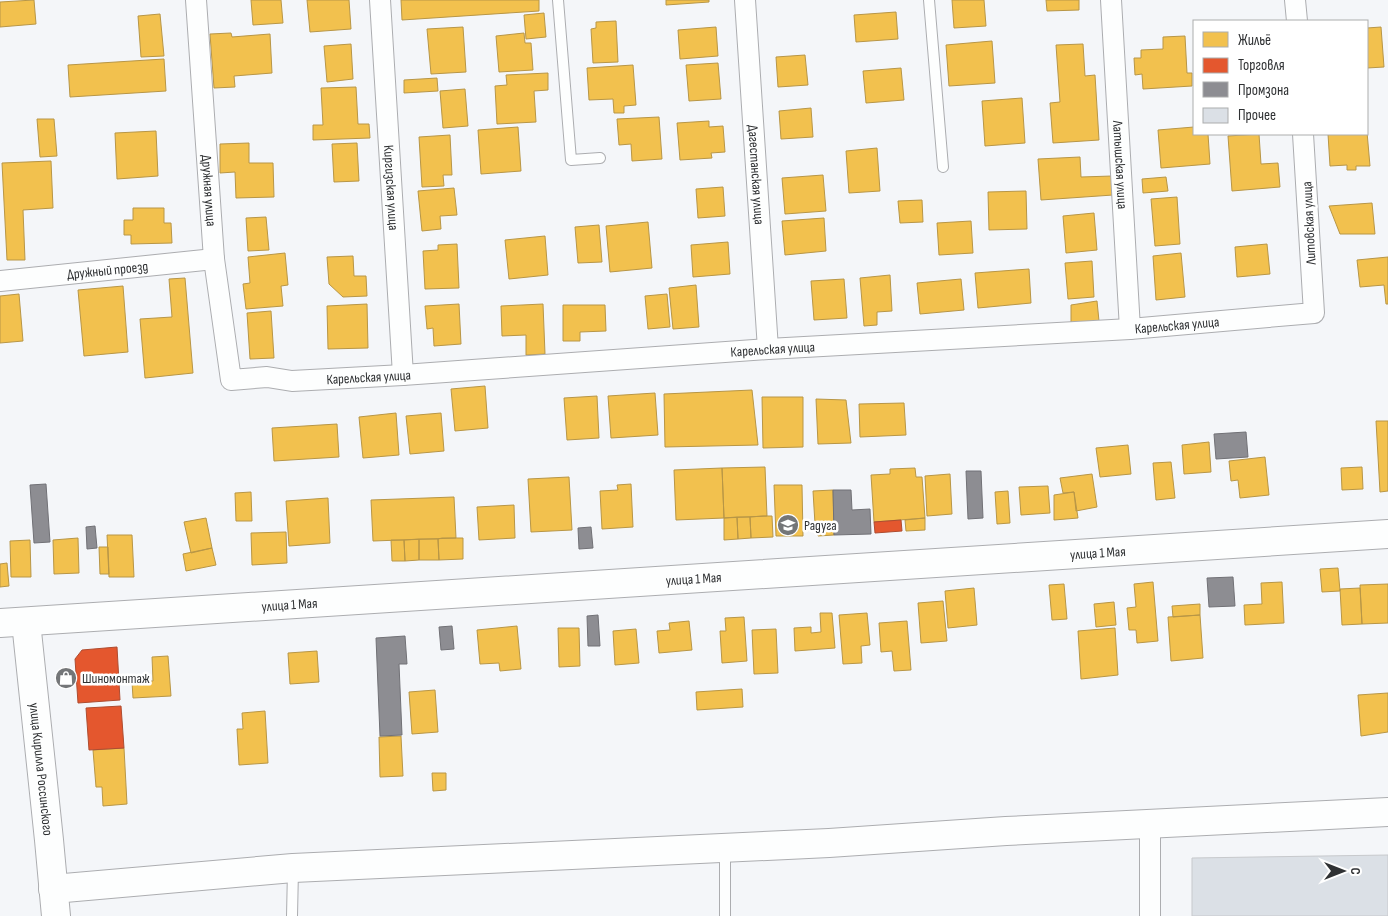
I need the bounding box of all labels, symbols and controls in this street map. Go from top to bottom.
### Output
legend [1193,20,1368,135]
text: Жильё [1238,31,1271,50]
text: Торговля [1238,56,1285,75]
text: Промзона [1238,81,1289,100]
text: Прочее [1238,106,1276,125]
street label: Латышская улица [1109,119,1132,209]
street label: Дагестанская улица [745,124,768,225]
street label: Киргизская улица [380,145,403,231]
street label: Дружная улица [198,154,220,227]
street label: Литовская улица [1298,181,1320,266]
street label: Дружный проезд [66,257,149,283]
street label: Карельская улица [1134,313,1220,337]
street label: Карельская улица [730,338,815,360]
street label: Карельская улица [326,366,411,388]
school or university icon: Радуга [776,513,800,537]
place label: Радуга [804,517,837,534]
street label: улица 1 Мая [1069,542,1126,563]
street label: улица 1 Мая [665,568,722,589]
street label: улица 1 Мая [261,594,318,615]
shop icon: Шиномонтаж [54,666,78,690]
place label: Шиномонтаж [82,670,150,687]
street label: улица Кирилла Россинского [26,702,57,837]
north arrow [1318,846,1368,896]
text: С [1347,867,1364,875]

